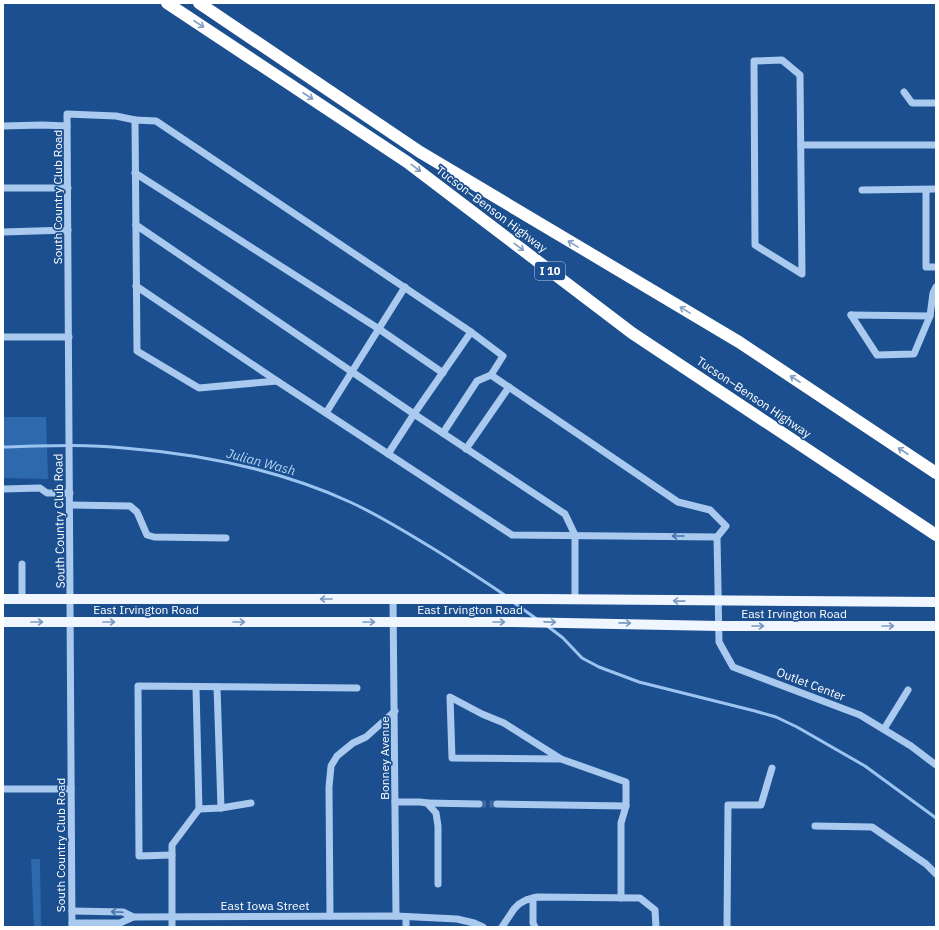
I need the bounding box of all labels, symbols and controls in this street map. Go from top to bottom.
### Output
one-way arrow [193,21,205,29]
one-way arrow [302,92,313,100]
street label: South Country Club Road [50,130,65,264]
street label: Tucson–Benson Highway [434,162,550,256]
one-way arrow [410,164,421,173]
one-way arrow [567,239,579,247]
one-way arrow [514,243,525,251]
road number: I 10 [535,262,565,280]
one-way arrow [679,306,691,314]
street label: Tucson–Benson Highway [694,353,814,441]
one-way arrow [790,375,801,383]
water label: Julian Wash [225,445,297,479]
one-way arrow [898,447,909,455]
street label: South Country Club Road [50,454,68,588]
one-way arrow [672,532,685,540]
one-way arrow [320,595,333,603]
one-way arrow [673,597,686,605]
street label: East Irvington Road [93,602,199,617]
street label: East Irvington Road [417,602,523,617]
street label: East Irvington Road [741,606,847,621]
one-way arrow [30,618,43,626]
one-way arrow [102,618,115,626]
one-way arrow [232,618,245,626]
one-way arrow [362,618,375,626]
one-way arrow [492,618,505,626]
one-way arrow [543,618,556,626]
one-way arrow [618,620,631,627]
one-way arrow [751,622,764,630]
one-way arrow [881,622,894,630]
street label: Outlet Center [774,664,848,704]
street label: Bonney Avenue [377,716,392,800]
street label: South Country Club Road [53,778,68,912]
street label: East Iowa Street [221,898,309,913]
one-way arrow [111,908,124,916]

